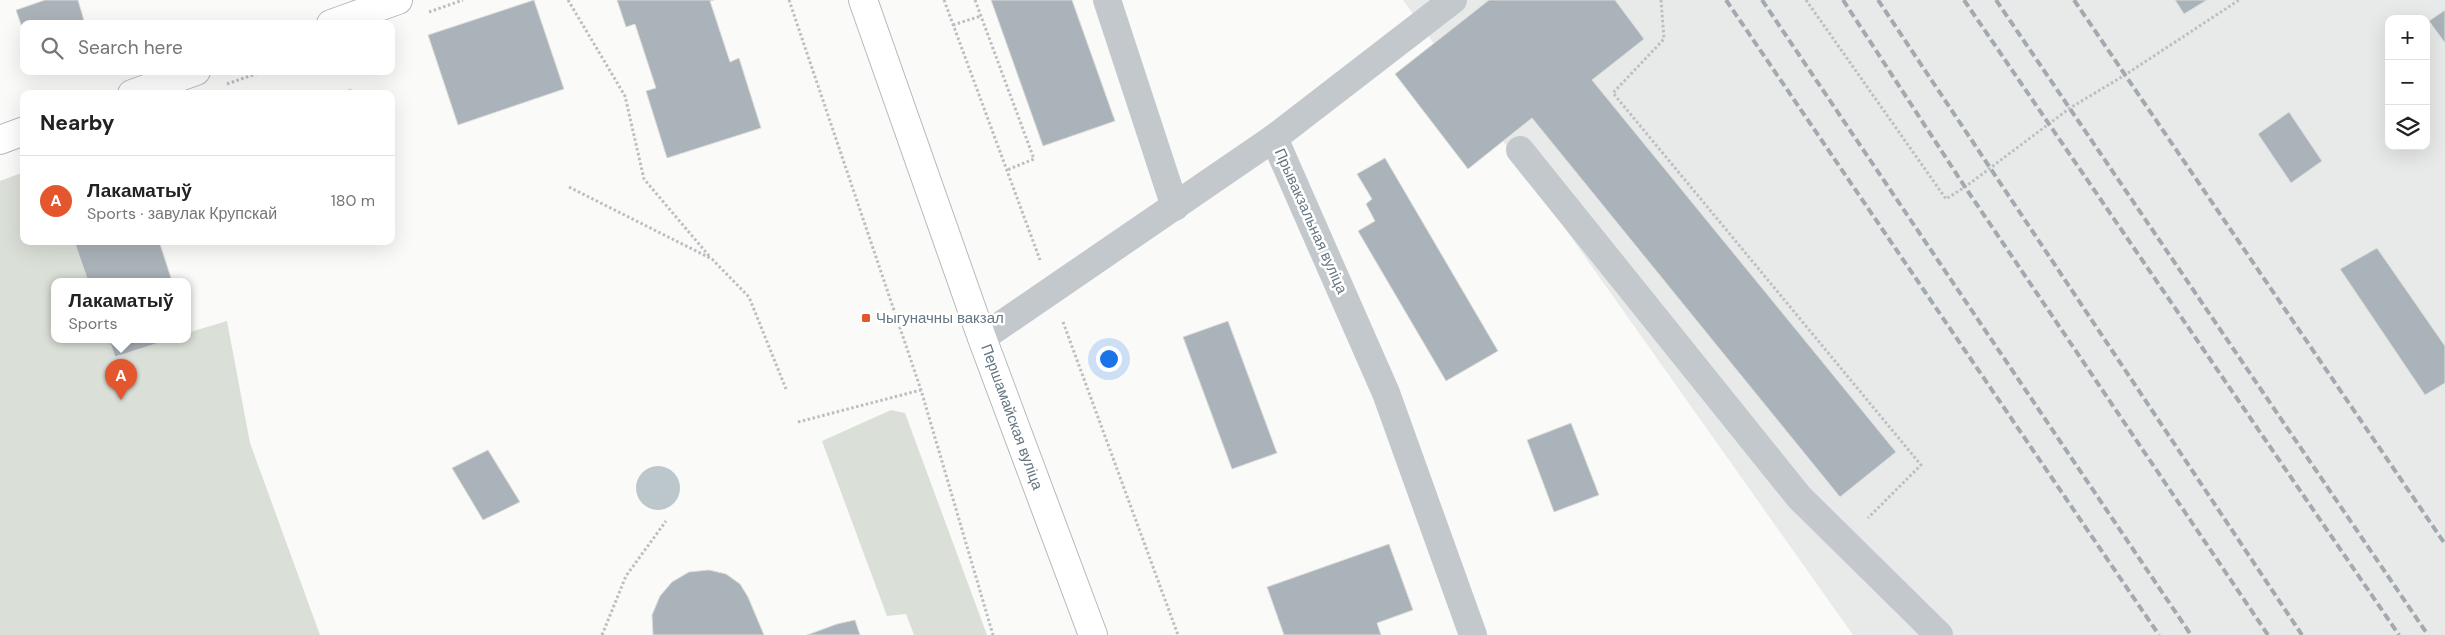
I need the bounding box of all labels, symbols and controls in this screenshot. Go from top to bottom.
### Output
map controls [2385,15,2430,150]
button: + [2385,15,2430,60]
search box [20,20,395,75]
icon: search [38,34,66,62]
text: Search here [78,35,183,60]
button: − [2385,60,2430,105]
button: layers [2385,105,2430,150]
text: Nearby [40,109,114,137]
street label: Прывакзальная вуліца [1270,145,1352,297]
text: Лакаматыў [87,178,192,203]
text: A [50,190,62,211]
text: 180 m [331,190,375,211]
text: Sports · завулак Крупскай [87,203,277,224]
popup [51,278,191,343]
text: Лакаматыў [69,288,173,313]
place label: Чыгуначны вакзал [876,308,1004,328]
marker: Чыгуначны вакзал [860,312,872,324]
text: Sports [69,313,118,334]
street label: Першамайская вуліца [976,341,1048,493]
your location [1096,346,1122,372]
pin: A [105,359,137,400]

